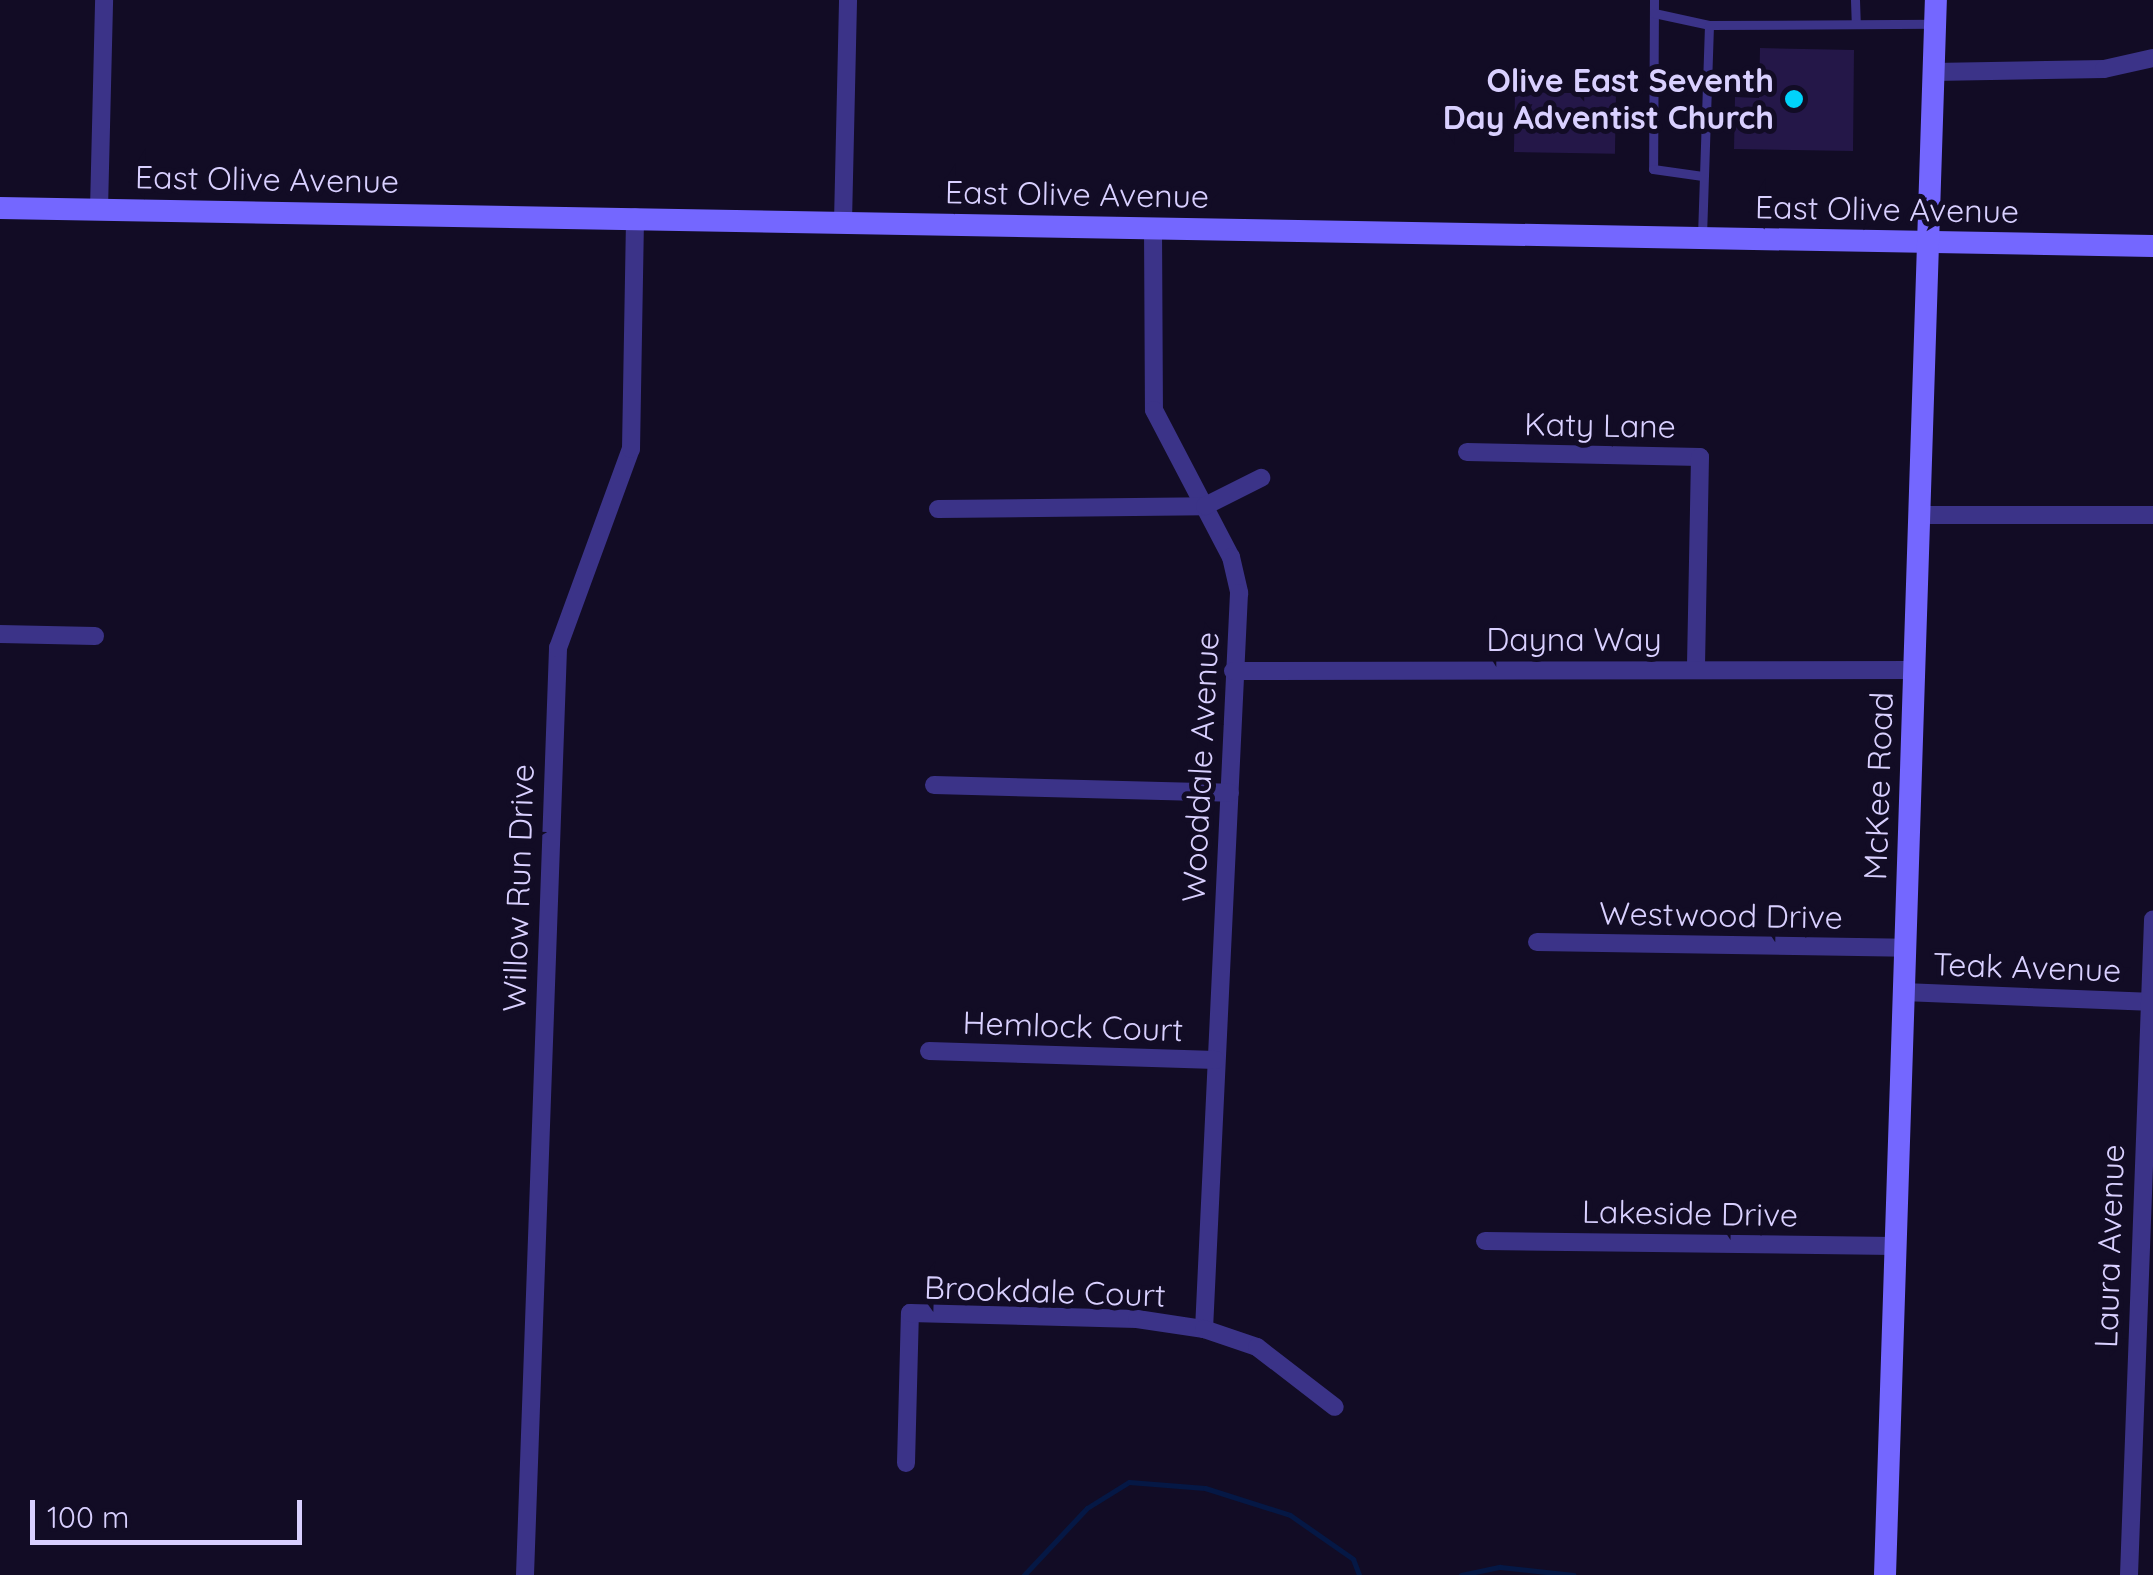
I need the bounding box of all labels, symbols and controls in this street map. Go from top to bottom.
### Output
place label: Olive East Seventh Day Adventist Church [1443,62,1774,137]
marker: Olive East Seventh Day Adventist Church [1783,88,1805,110]
street label: East Olive Avenue [135,158,399,200]
street label: East Olive Avenue [945,173,1209,215]
street label: East Olive Avenue [1755,188,2019,230]
street label: Katy Lane [1524,404,1676,446]
street label: Dayna Way [1486,620,1662,658]
street label: Wooddale Avenue [1174,631,1226,903]
street label: McKee Road [1856,691,1900,881]
street label: Willow Run Drive [494,763,542,1013]
street label: Westwood Drive [1599,894,1843,936]
street label: Teak Avenue [1932,945,2122,989]
street label: Hemlock Court [962,1003,1184,1049]
street label: Laura Avenue [2086,1143,2132,1349]
street label: Lakeside Drive [1582,1192,1798,1234]
street label: Brookdale Court [924,1268,1166,1314]
scale bar [35,1480,308,1542]
text: 100 m [47,1498,129,1536]

